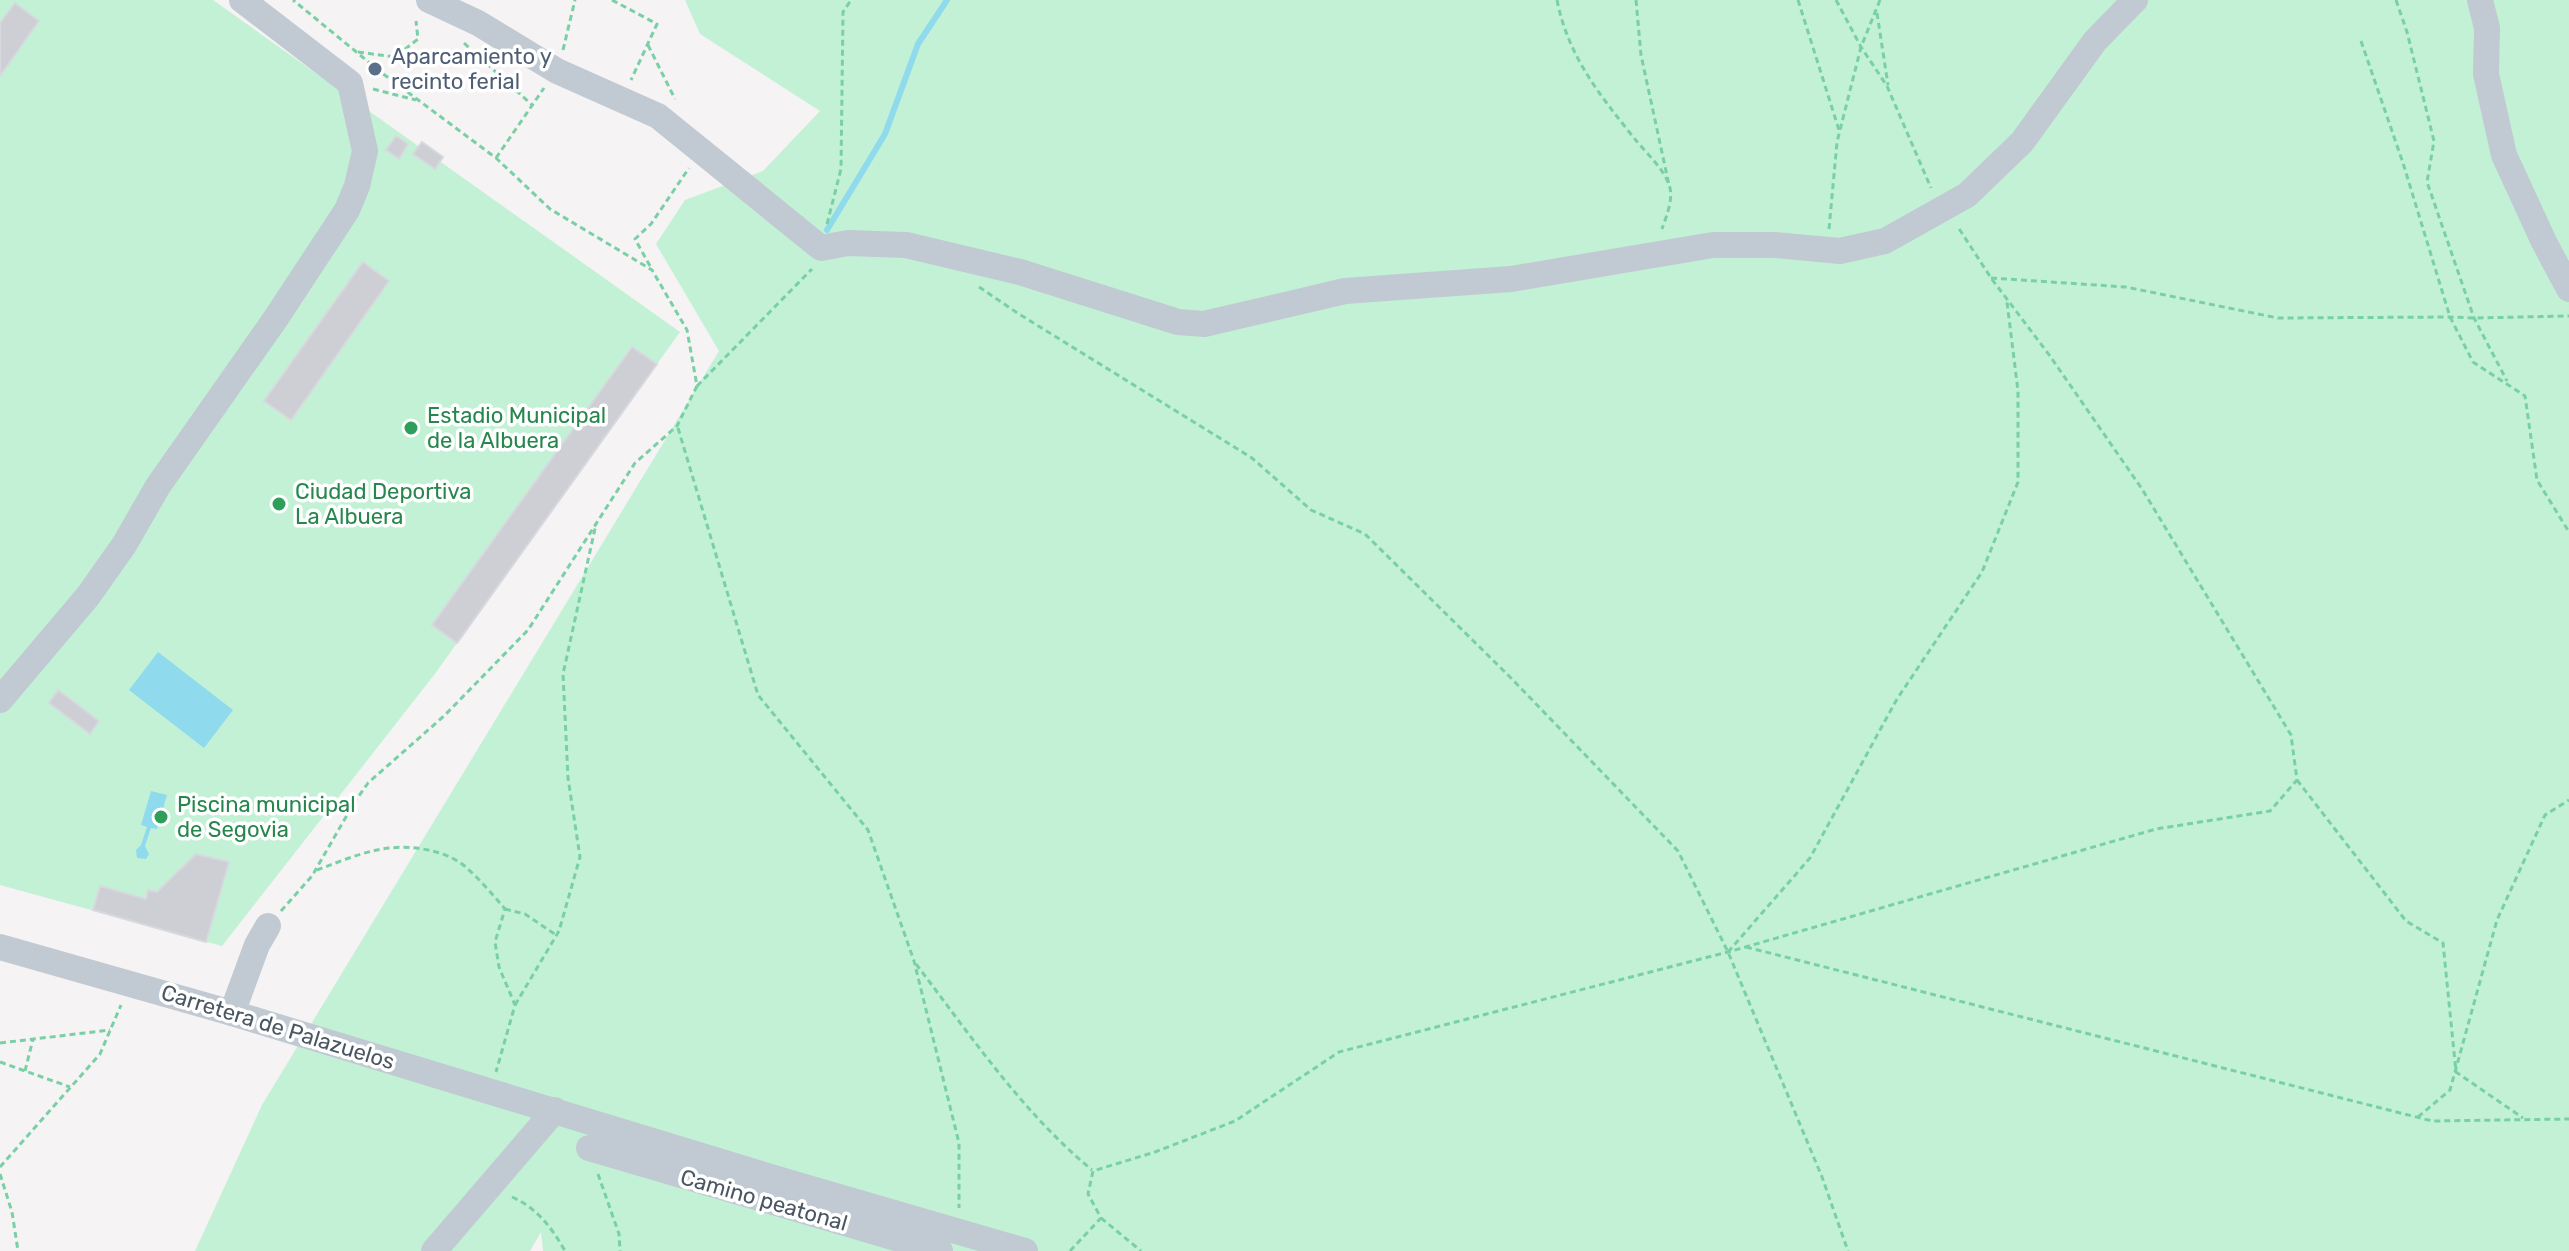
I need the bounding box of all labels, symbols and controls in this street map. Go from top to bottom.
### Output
place label: Aparcamiento y recinto ferial [391,43,552,95]
marker: Aparcamiento y recinto ferial [366,60,384,78]
place label: Estadio Municipal de la Albuera [427,402,606,454]
marker: Estadio Municipal de la Albuera [402,419,420,437]
place label: Ciudad Deportiva La Albuera [295,478,471,530]
marker: Ciudad Deportiva La Albuera [270,495,288,513]
place label: Piscina municipal de Segovia [177,791,356,843]
marker: Piscina municipal de Segovia [152,808,170,826]
street label: Carretera de Palazuelos [158,979,398,1075]
street label: Camino peatonal [677,1163,851,1237]

